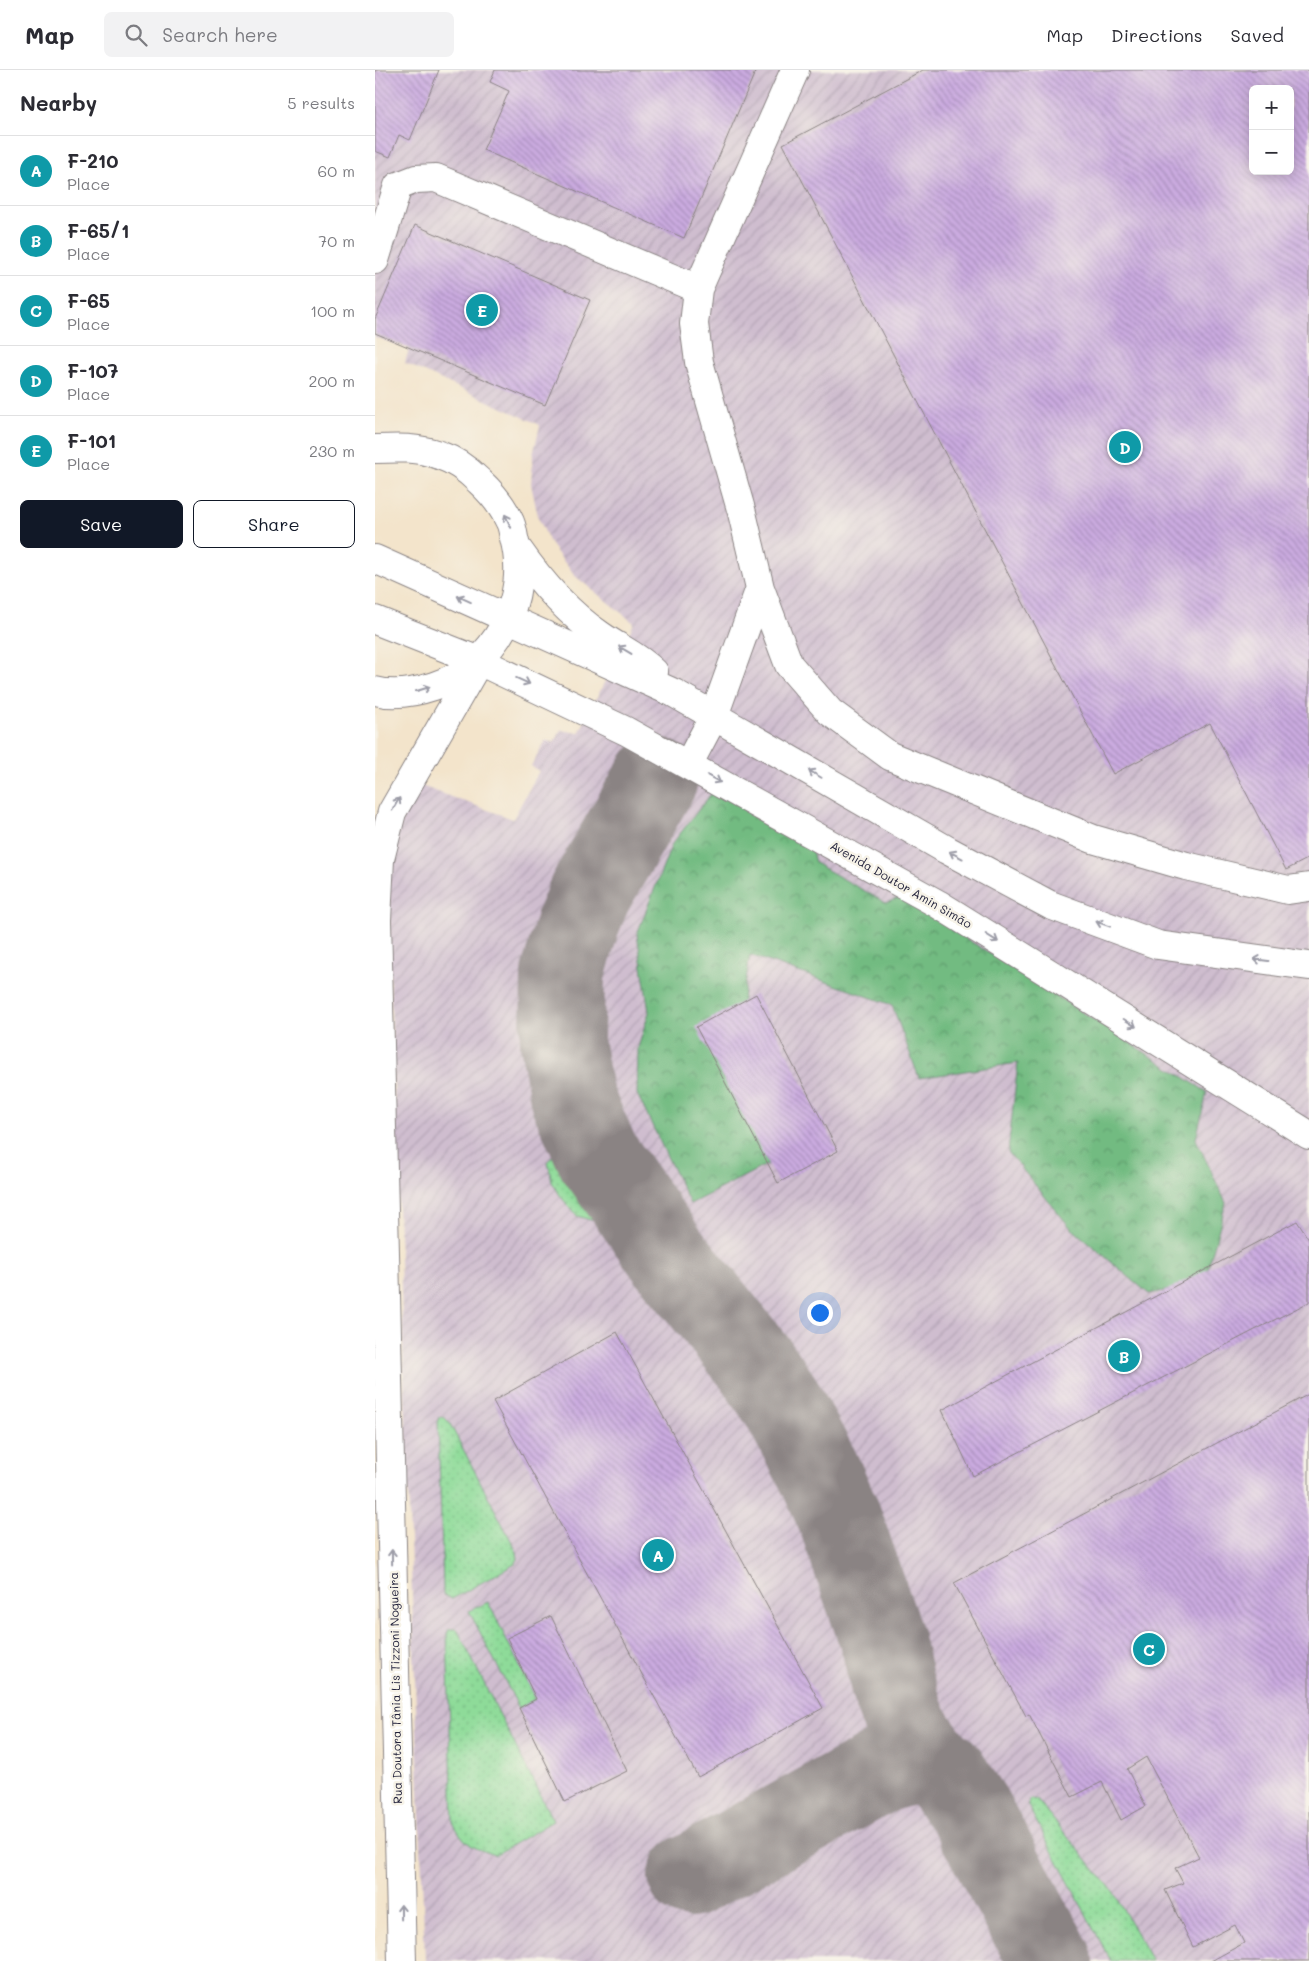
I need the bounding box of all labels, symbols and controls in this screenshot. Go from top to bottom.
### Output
search box [104,12,454,57]
text: Map [25,19,74,50]
icon: search [122,21,150,49]
text: Search here [162,22,278,47]
text: Map [1046,23,1083,47]
text: Directions [1111,23,1203,47]
text: Saved [1231,23,1284,47]
map controls [1249,85,1294,175]
button: + [1249,85,1294,130]
text: Nearby [20,89,97,116]
text: 5 results [287,92,355,113]
button: − [1249,130,1294,175]
text: F-210 [67,148,118,173]
text: A [30,160,42,181]
text: 60 m [318,160,355,181]
text: Place [67,173,110,194]
text: F-65/1 [67,218,129,243]
text: B [31,230,41,251]
text: 70 m [318,230,355,251]
text: Place [67,243,110,264]
text: F-65 [67,288,110,313]
pin: E [466,291,498,329]
text: C [30,300,42,321]
text: 100 m [310,300,355,321]
text: Place [67,313,110,334]
text: F-107 [67,358,118,383]
text: D [30,370,42,391]
text: 200 m [308,370,355,391]
text: Place [67,383,110,404]
text: F-101 [67,428,116,453]
pin: D [1109,428,1141,466]
text: E [31,440,41,461]
text: 230 m [309,440,355,461]
text: Place [67,453,110,474]
button: Save [20,500,183,548]
button: Share [193,500,355,548]
one-way arrow [503,513,513,528]
one-way arrow [457,594,472,604]
one-way arrow [618,644,632,654]
one-way arrow [515,676,530,686]
one-way arrow [415,684,431,694]
one-way arrow [808,769,823,779]
one-way arrow [706,775,721,785]
one-way arrow [392,797,402,812]
street label: Avenida Doutor Amin Simão [828,837,975,931]
one-way arrow [949,850,964,860]
one-way arrow [1096,919,1111,928]
one-way arrow [985,932,999,943]
one-way arrow [1253,955,1269,965]
one-way arrow [1123,1018,1137,1029]
your location [807,1300,833,1326]
pin: B [1108,1337,1140,1375]
pin: A [642,1536,674,1574]
one-way arrow [388,1550,397,1566]
street label: Rua Doutora Tânia Lis Tizzoni Nogueira [385,1572,405,1804]
pin: C [1133,1630,1165,1668]
one-way arrow [396,1905,406,1921]

